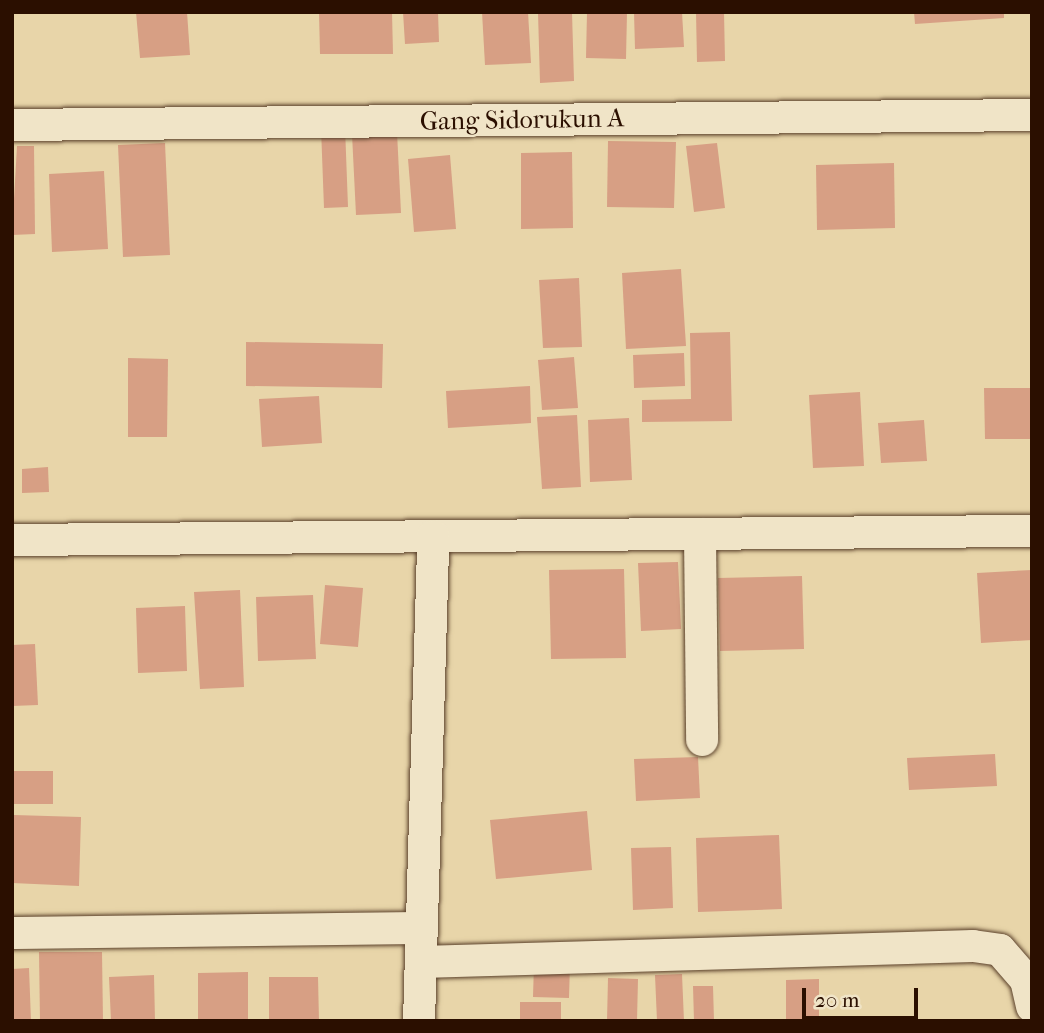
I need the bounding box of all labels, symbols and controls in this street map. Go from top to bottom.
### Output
street label: Gang Sidorukun A [420,103,624,137]
scale bar [806,974,922,1018]
text: 20 m [815,988,859,1012]

